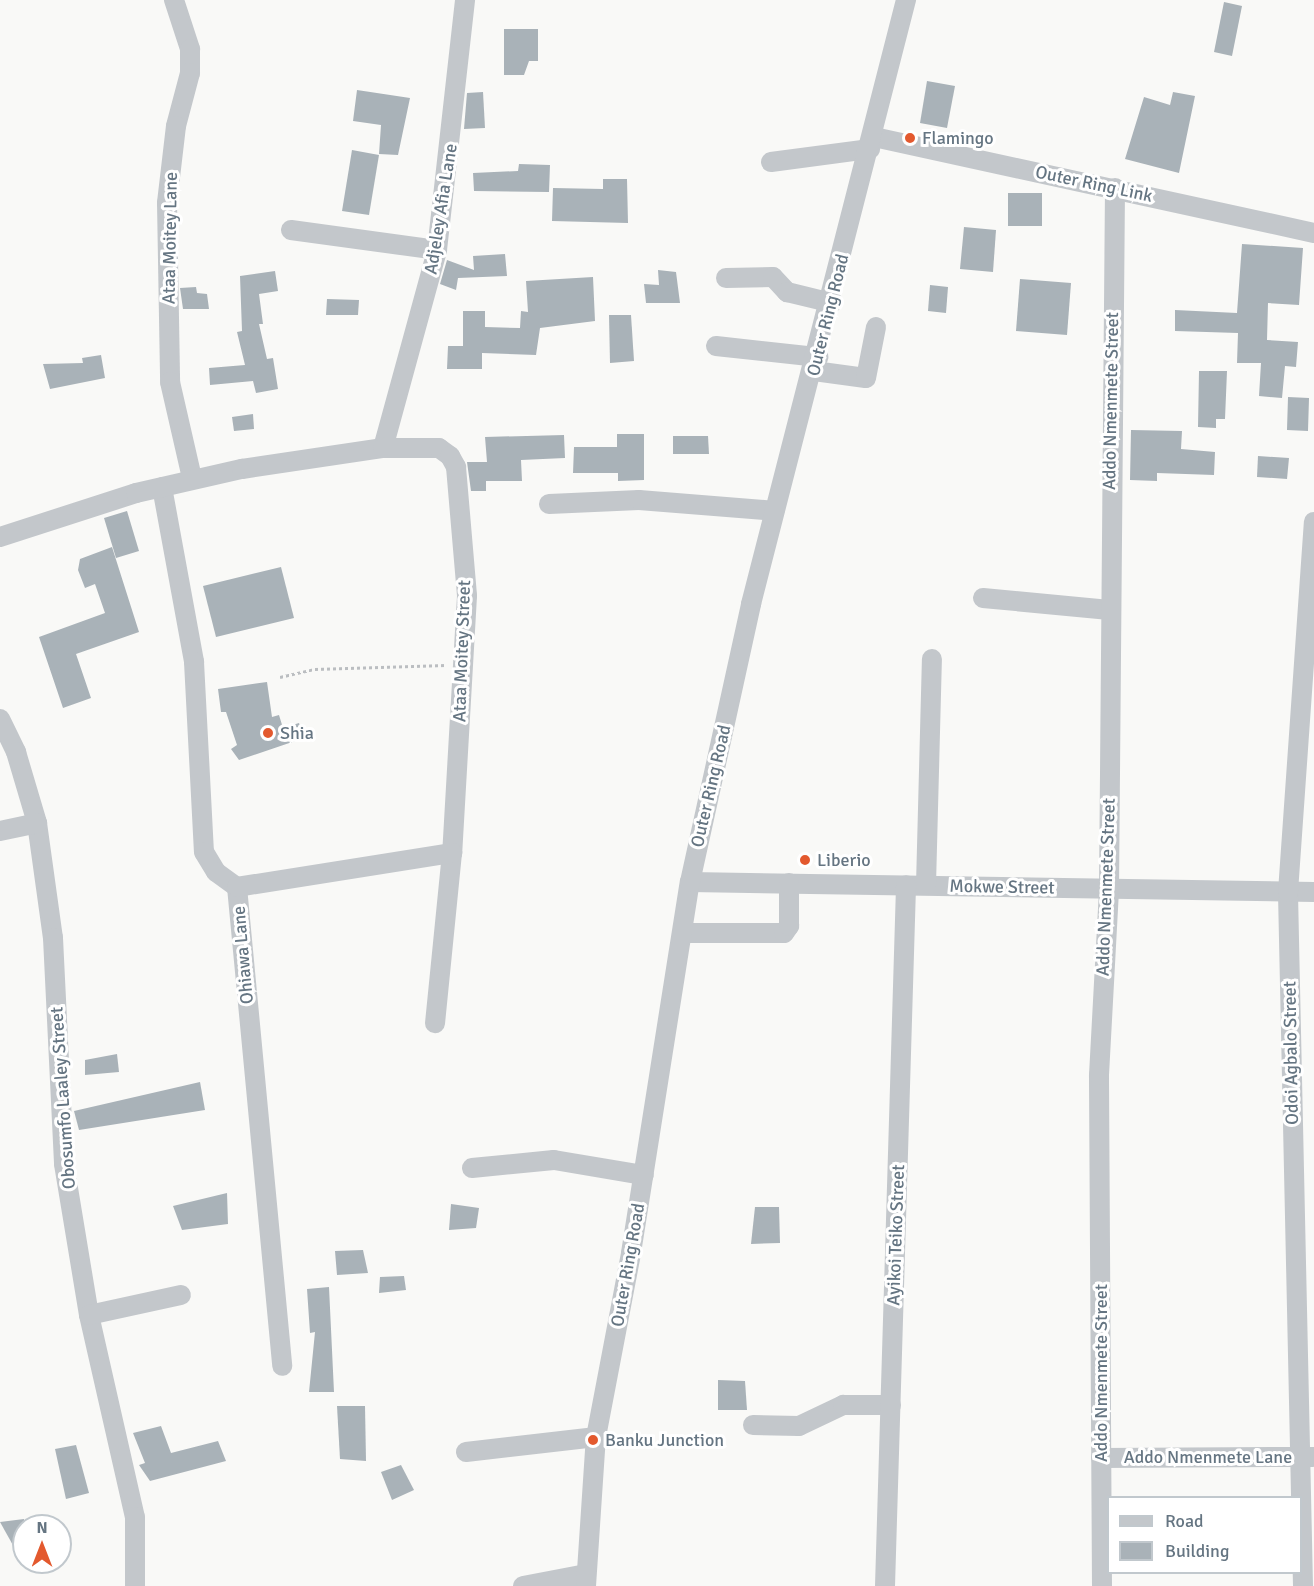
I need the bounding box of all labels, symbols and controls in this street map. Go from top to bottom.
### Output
place label: Flamingo [922,127,994,149]
marker: Flamingo [903,131,917,145]
street label: Adjeley Afia Lane [420,142,462,276]
street label: Outer Ring Link [1033,161,1155,207]
street label: Ataa Moitey Lane [158,172,182,304]
street label: Outer Ring Road [802,252,854,378]
street label: Addo Nmenmete Street [1099,312,1123,490]
street label: Ataa Moitey Street [449,580,475,722]
place label: Shia [280,722,314,744]
street label: Outer Ring Road [686,723,736,849]
marker: Shia [261,726,275,740]
street label: Addo Nmenmete Street [1092,798,1120,976]
place label: Liberio [817,849,871,871]
marker: Liberio [798,853,812,867]
street label: Mokwe Street [949,875,1055,899]
street label: Ohiawa Lane [228,905,258,1005]
street label: Odoi Agbalo Street [1279,981,1303,1125]
street label: Obosumfo Laaley Street [46,1006,80,1190]
street label: Ayikoi Teiko Street [883,1164,909,1306]
street label: Outer Ring Road [607,1202,649,1328]
street label: Addo Nmenmete Street [1090,1284,1112,1462]
place label: Banku Junction [605,1429,724,1451]
marker: Banku Junction [586,1433,600,1447]
street label: Addo Nmenmete Lane [1124,1446,1292,1468]
legend [1107,1496,1302,1574]
text: Road [1165,1510,1204,1532]
north arrow [12,1514,72,1574]
text: N [36,1518,48,1538]
text: Building [1165,1540,1229,1562]

